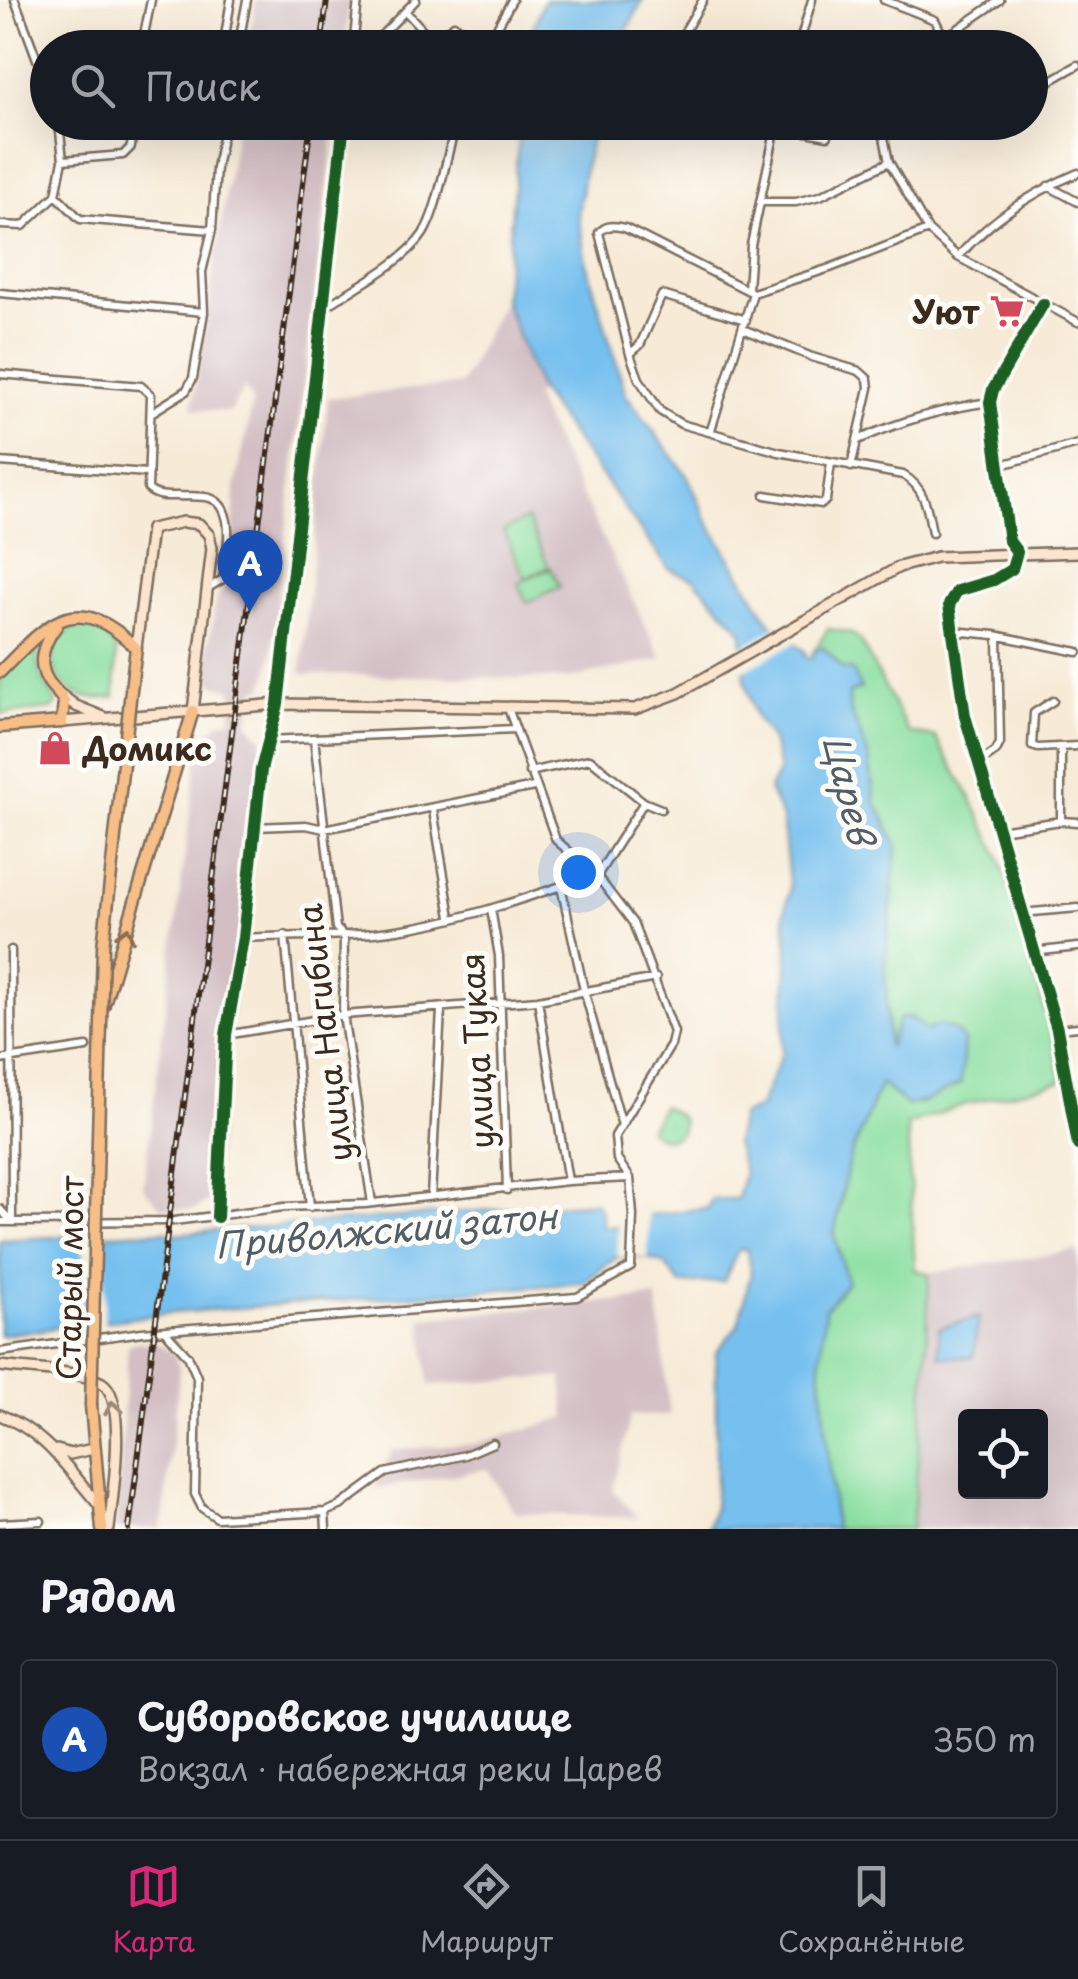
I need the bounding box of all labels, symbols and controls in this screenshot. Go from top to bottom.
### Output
search box [30,30,1048,140]
text: Поиск [145,57,260,114]
icon: search [65,58,120,113]
place label: Уют [912,287,980,335]
supermarket icon: Уют [988,292,1026,330]
pin: A [218,530,282,612]
place label: Домикс [82,724,212,772]
shop icon: Домикс [36,729,74,767]
water label: Царев [811,729,890,854]
your location [553,847,604,898]
street label: улица Нагибина [284,901,364,1165]
one-way arrow [114,926,134,943]
street label: улица Тукая [447,952,505,1150]
street label: Старый мост [43,1175,95,1381]
water label: Приволжский затон [213,1187,561,1270]
one-way arrow [103,1400,124,1416]
map controls [958,1409,1048,1499]
button: locate [958,1409,1048,1499]
text: Рядом [40,1563,177,1626]
text: Суворовское училище [137,1687,572,1744]
text: A [62,1715,87,1763]
text: 350 m [932,1715,1036,1763]
text: Вокзал · набережная реки Царев [137,1744,663,1792]
tab: Карта [113,1859,195,1962]
tab: Маршрут [420,1859,553,1962]
tab: Сохранённые [778,1859,965,1962]

